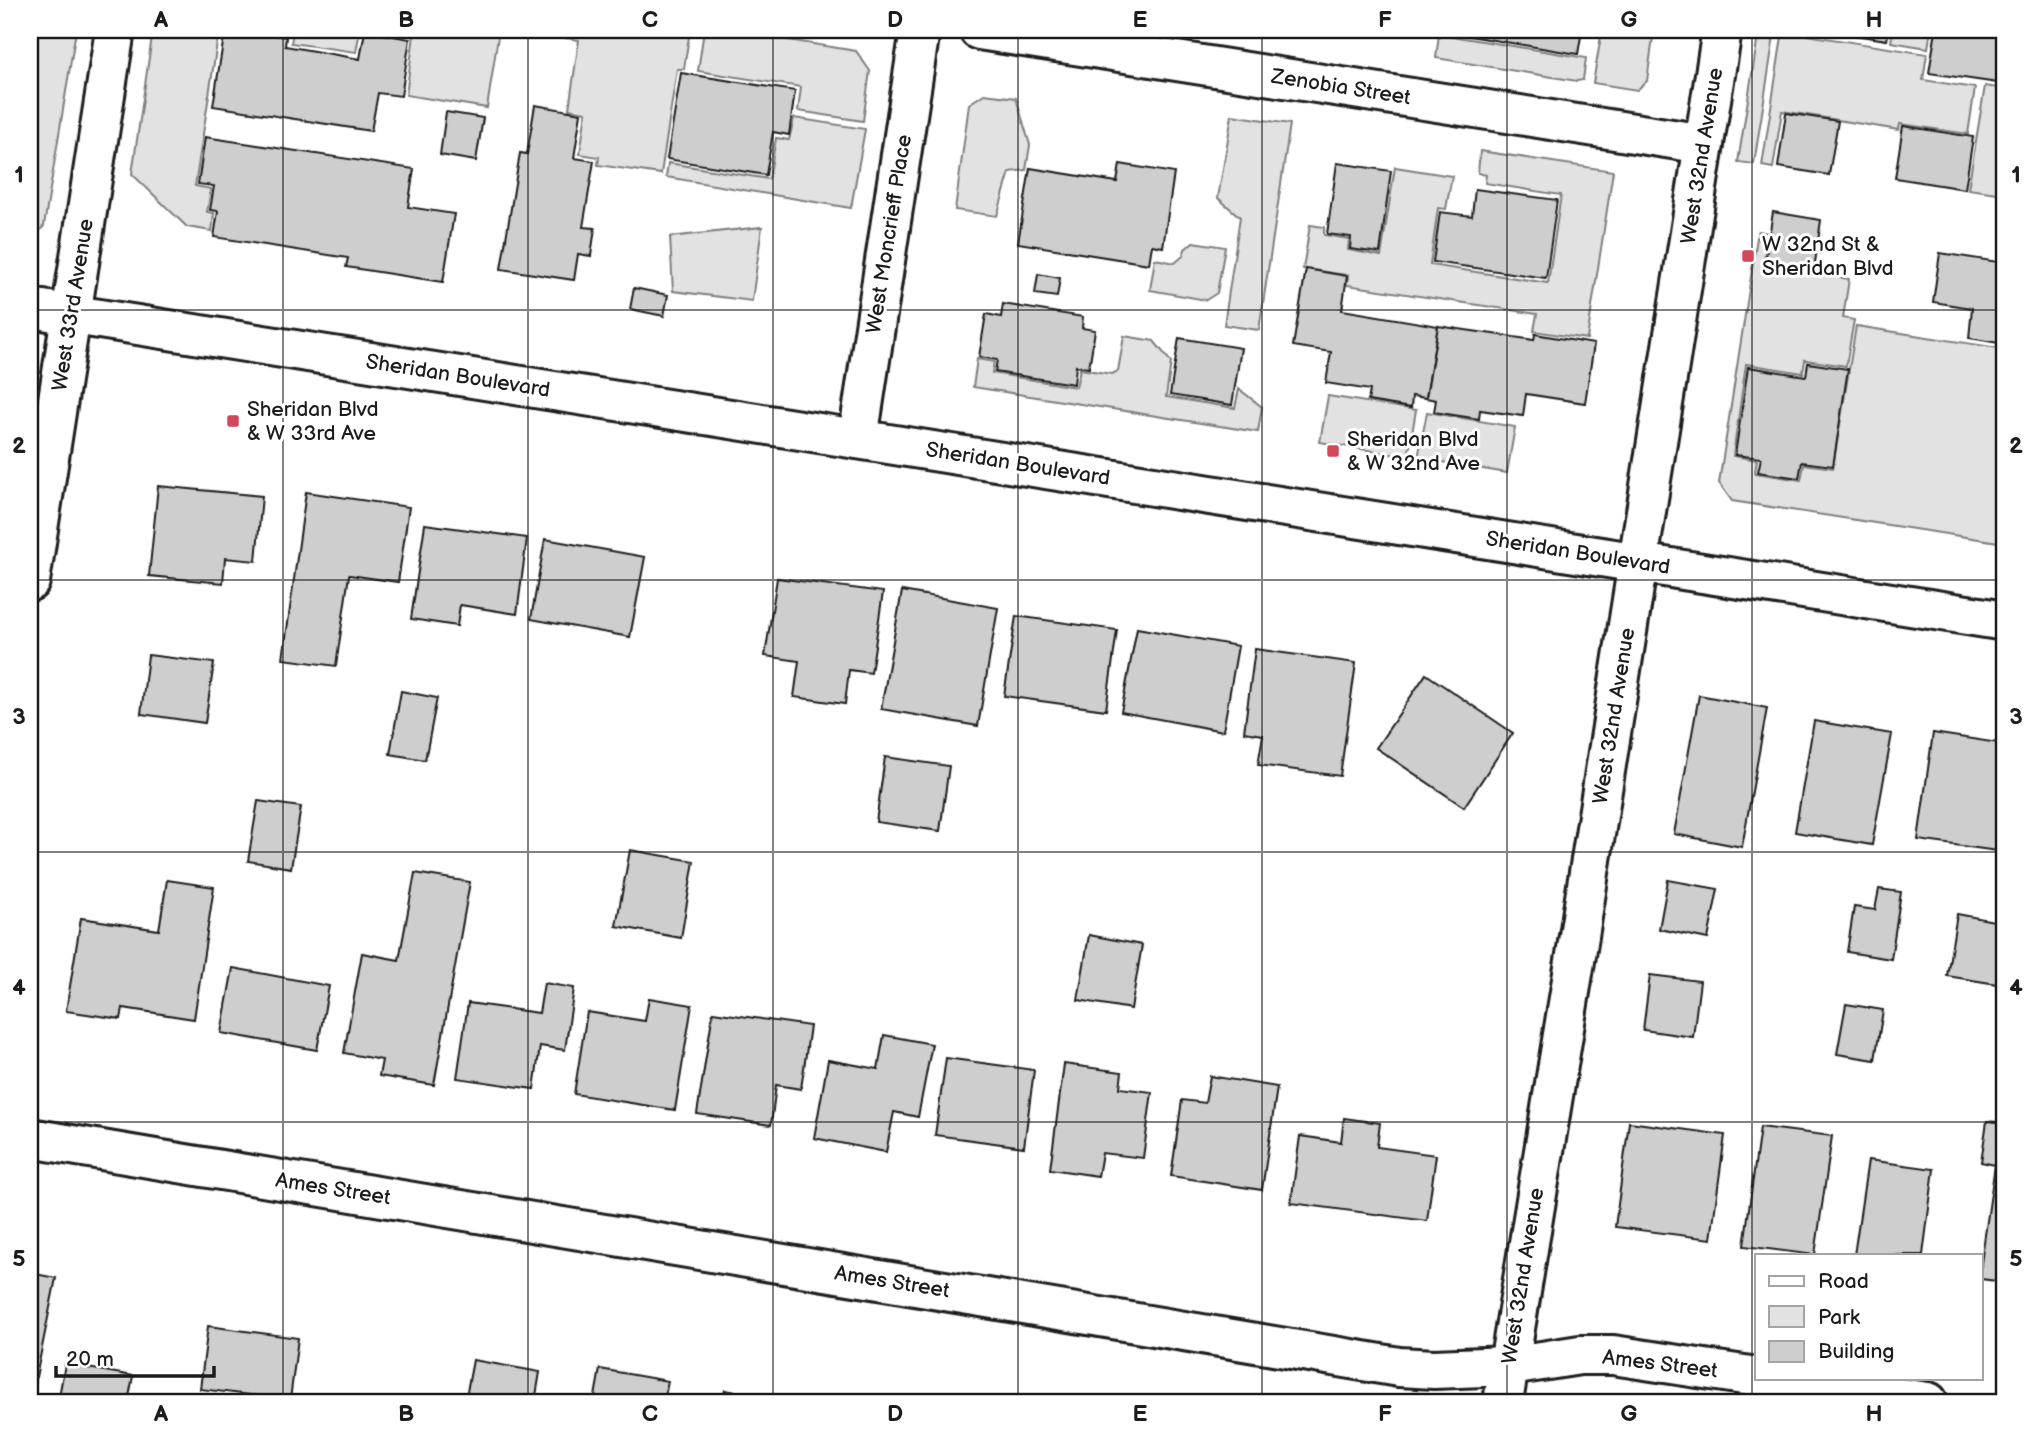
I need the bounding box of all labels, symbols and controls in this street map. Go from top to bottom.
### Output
text: A [153,6,169,34]
text: B [398,6,414,34]
text: C [642,6,658,34]
text: D [887,6,903,34]
text: E [1133,6,1148,34]
text: F [1378,6,1392,34]
text: G [1621,6,1638,34]
text: H [1865,6,1883,34]
street label: Zenobia Street [1269,63,1413,110]
street label: West 32nd Avenue [1676,66,1728,246]
street label: West Moncrieff Place [861,133,917,335]
text: 1 [14,161,24,189]
text: 1 [2011,161,2021,189]
street label: West 33rd Avenue [47,217,99,393]
place label: W 32nd St & Sheridan Blvd [1762,232,1894,281]
marker: W 32nd St & Sheridan Blvd [1740,248,1756,264]
street label: Sheridan Boulevard [364,349,552,403]
place label: Sheridan Blvd & W 33rd Ave [247,397,379,446]
marker: Sheridan Blvd & W 33rd Ave [225,413,241,429]
place label: Sheridan Blvd & W 32nd Ave [1347,427,1480,476]
text: 2 [12,432,26,460]
text: 2 [2009,432,2023,460]
street label: Sheridan Boulevard [924,437,1112,491]
marker: Sheridan Blvd & W 32nd Ave [1325,443,1341,459]
street label: Sheridan Boulevard [1484,526,1672,580]
street label: West 32nd Avenue [1588,626,1640,806]
text: 3 [12,703,26,731]
text: 3 [2009,703,2023,731]
text: 4 [12,974,26,1002]
text: 4 [2009,974,2023,1002]
street label: Ames Street [274,1168,393,1211]
street label: West 32nd Avenue [1497,1186,1549,1366]
text: 5 [12,1245,26,1273]
text: 5 [2009,1245,2023,1273]
legend [1755,1254,1982,1380]
street label: Ames Street [833,1261,952,1304]
text: Road [1818,1269,1869,1294]
text: Park [1818,1305,1861,1330]
scale bar [56,1334,214,1378]
text: Building [1818,1339,1894,1364]
street label: Ames Street [1601,1345,1720,1384]
text: 20 m [66,1347,114,1372]
text: A [153,1400,169,1428]
text: B [398,1400,414,1428]
text: C [642,1400,658,1428]
text: D [887,1400,903,1428]
text: E [1133,1400,1148,1428]
text: F [1378,1400,1392,1428]
text: G [1621,1400,1638,1428]
text: H [1865,1400,1883,1428]

